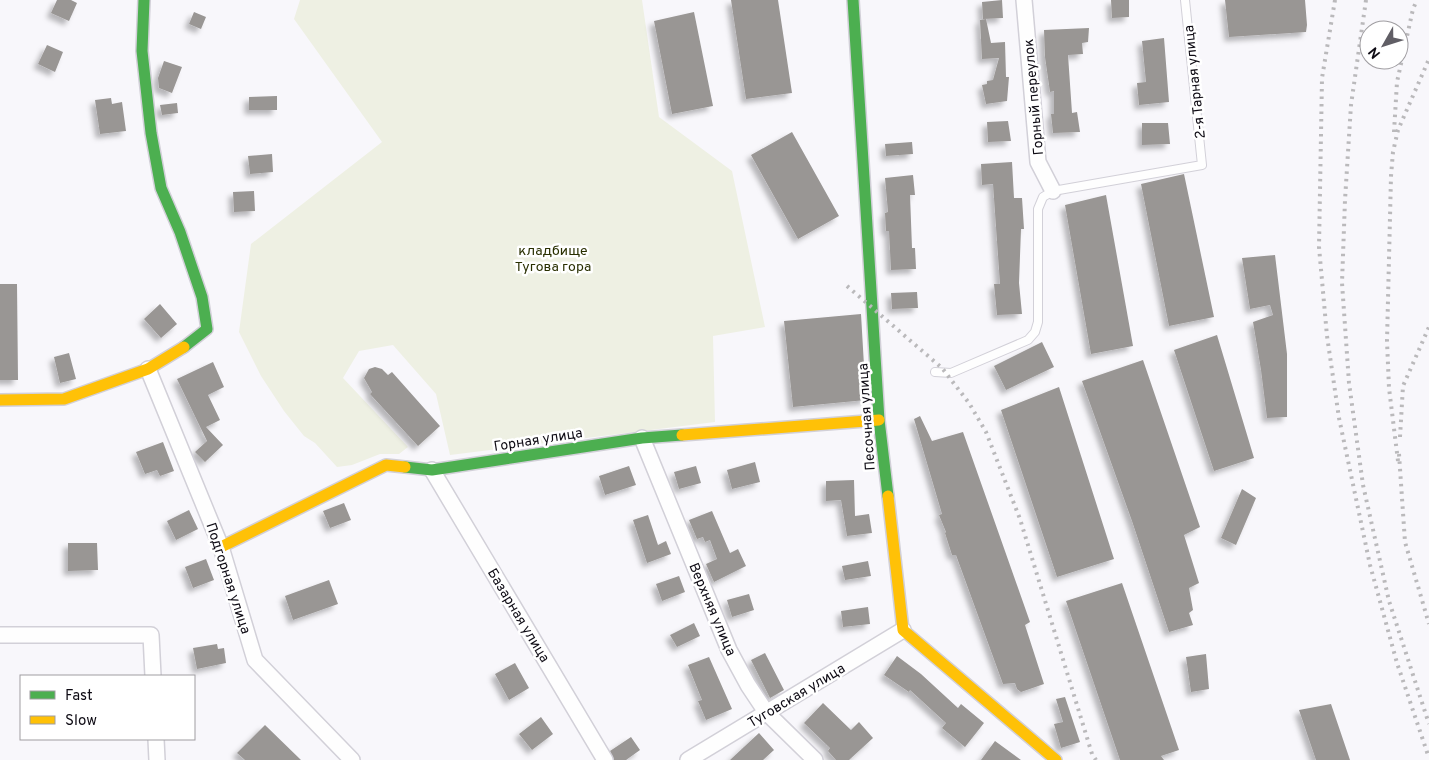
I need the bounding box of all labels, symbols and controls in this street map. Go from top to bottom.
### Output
north arrow [1359,20,1409,70]
street label: 2-я Тарная улица [1181,24,1210,140]
street label: Горный переулок [1021,38,1048,156]
text: N [1365,43,1385,61]
park label: кладбище Тугова гора [515,243,591,276]
street label: Песочная улица [855,363,880,471]
street label: Горная улица [493,425,584,456]
street label: Подгорная улица [202,521,254,636]
street label: Верхняя улица [684,560,739,659]
street label: Базарная улица [483,566,553,666]
street label: Туговская улица [745,660,849,732]
legend [20,675,195,740]
text: Fast [65,687,93,706]
text: Slow [65,712,97,731]

